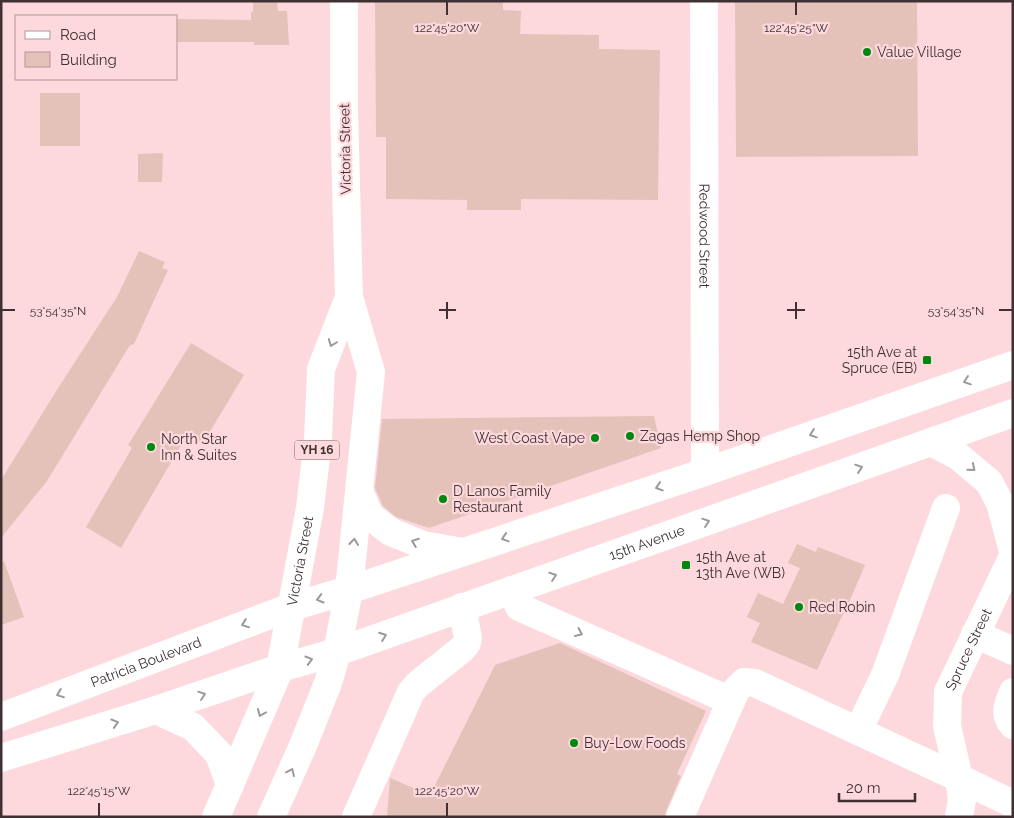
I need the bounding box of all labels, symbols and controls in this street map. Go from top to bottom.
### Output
legend [15,15,178,80]
text: 122°45'20"W [415,21,480,35]
text: 122°45'25"W [764,21,828,35]
text: Road [60,26,96,44]
place label: Value Village [877,44,962,60]
marker: Value Village [861,46,873,58]
text: Building [60,51,117,69]
street label: Victoria Street [336,103,354,195]
street label: Redwood Street [696,184,713,289]
text: 53°54'35"N [30,304,86,318]
text: 53°54'35"N [928,304,984,318]
one-way arrow [328,338,338,346]
place label: 15th Ave at Spruce (EB) [842,344,917,376]
marker: 15th Ave at Spruce (EB) [921,354,933,366]
one-way arrow [963,375,971,385]
place label: Zagas Hemp Shop [640,428,761,444]
one-way arrow [809,428,818,438]
place label: West Coast Vape [475,430,585,446]
marker: Zagas Hemp Shop [624,430,636,442]
place label: North Star Inn & Suites [161,431,237,463]
marker: West Coast Vape [589,432,601,444]
road number: YH 16 [294,440,340,460]
marker: North Star Inn & Suites [145,441,157,453]
one-way arrow [967,462,976,471]
one-way arrow [854,463,863,473]
one-way arrow [655,481,664,491]
place label: D Lanos Family Restaurant [453,483,552,515]
marker: D Lanos Family Restaurant [437,493,449,505]
street label: Victoria Street [284,514,316,607]
one-way arrow [701,518,710,528]
street label: 15th Avenue [607,522,687,563]
one-way arrow [501,532,509,542]
one-way arrow [348,538,359,546]
one-way arrow [412,538,420,548]
place label: 15th Ave at 13th Ave (WB) [696,549,785,581]
marker: 15th Ave at 13th Ave (WB) [680,559,692,571]
one-way arrow [548,572,556,582]
one-way arrow [316,593,324,603]
place label: Red Robin [809,599,876,615]
marker: Red Robin [793,601,805,613]
street label: Spruce Street [942,606,995,693]
one-way arrow [241,618,250,628]
one-way arrow [574,627,583,638]
one-way arrow [378,632,387,642]
street label: Patricia Boulevard [88,634,203,690]
one-way arrow [304,655,313,666]
one-way arrow [57,688,65,698]
one-way arrow [197,690,206,700]
one-way arrow [257,708,268,717]
one-way arrow [110,719,118,729]
place label: Buy-Low Foods [584,735,686,751]
marker: Buy-Low Foods [568,737,580,749]
one-way arrow [285,768,295,777]
scale bar [839,770,915,802]
text: 20 m [846,779,881,797]
text: 122°45'15"W [68,784,131,798]
text: 122°45'20"W [415,784,480,798]

